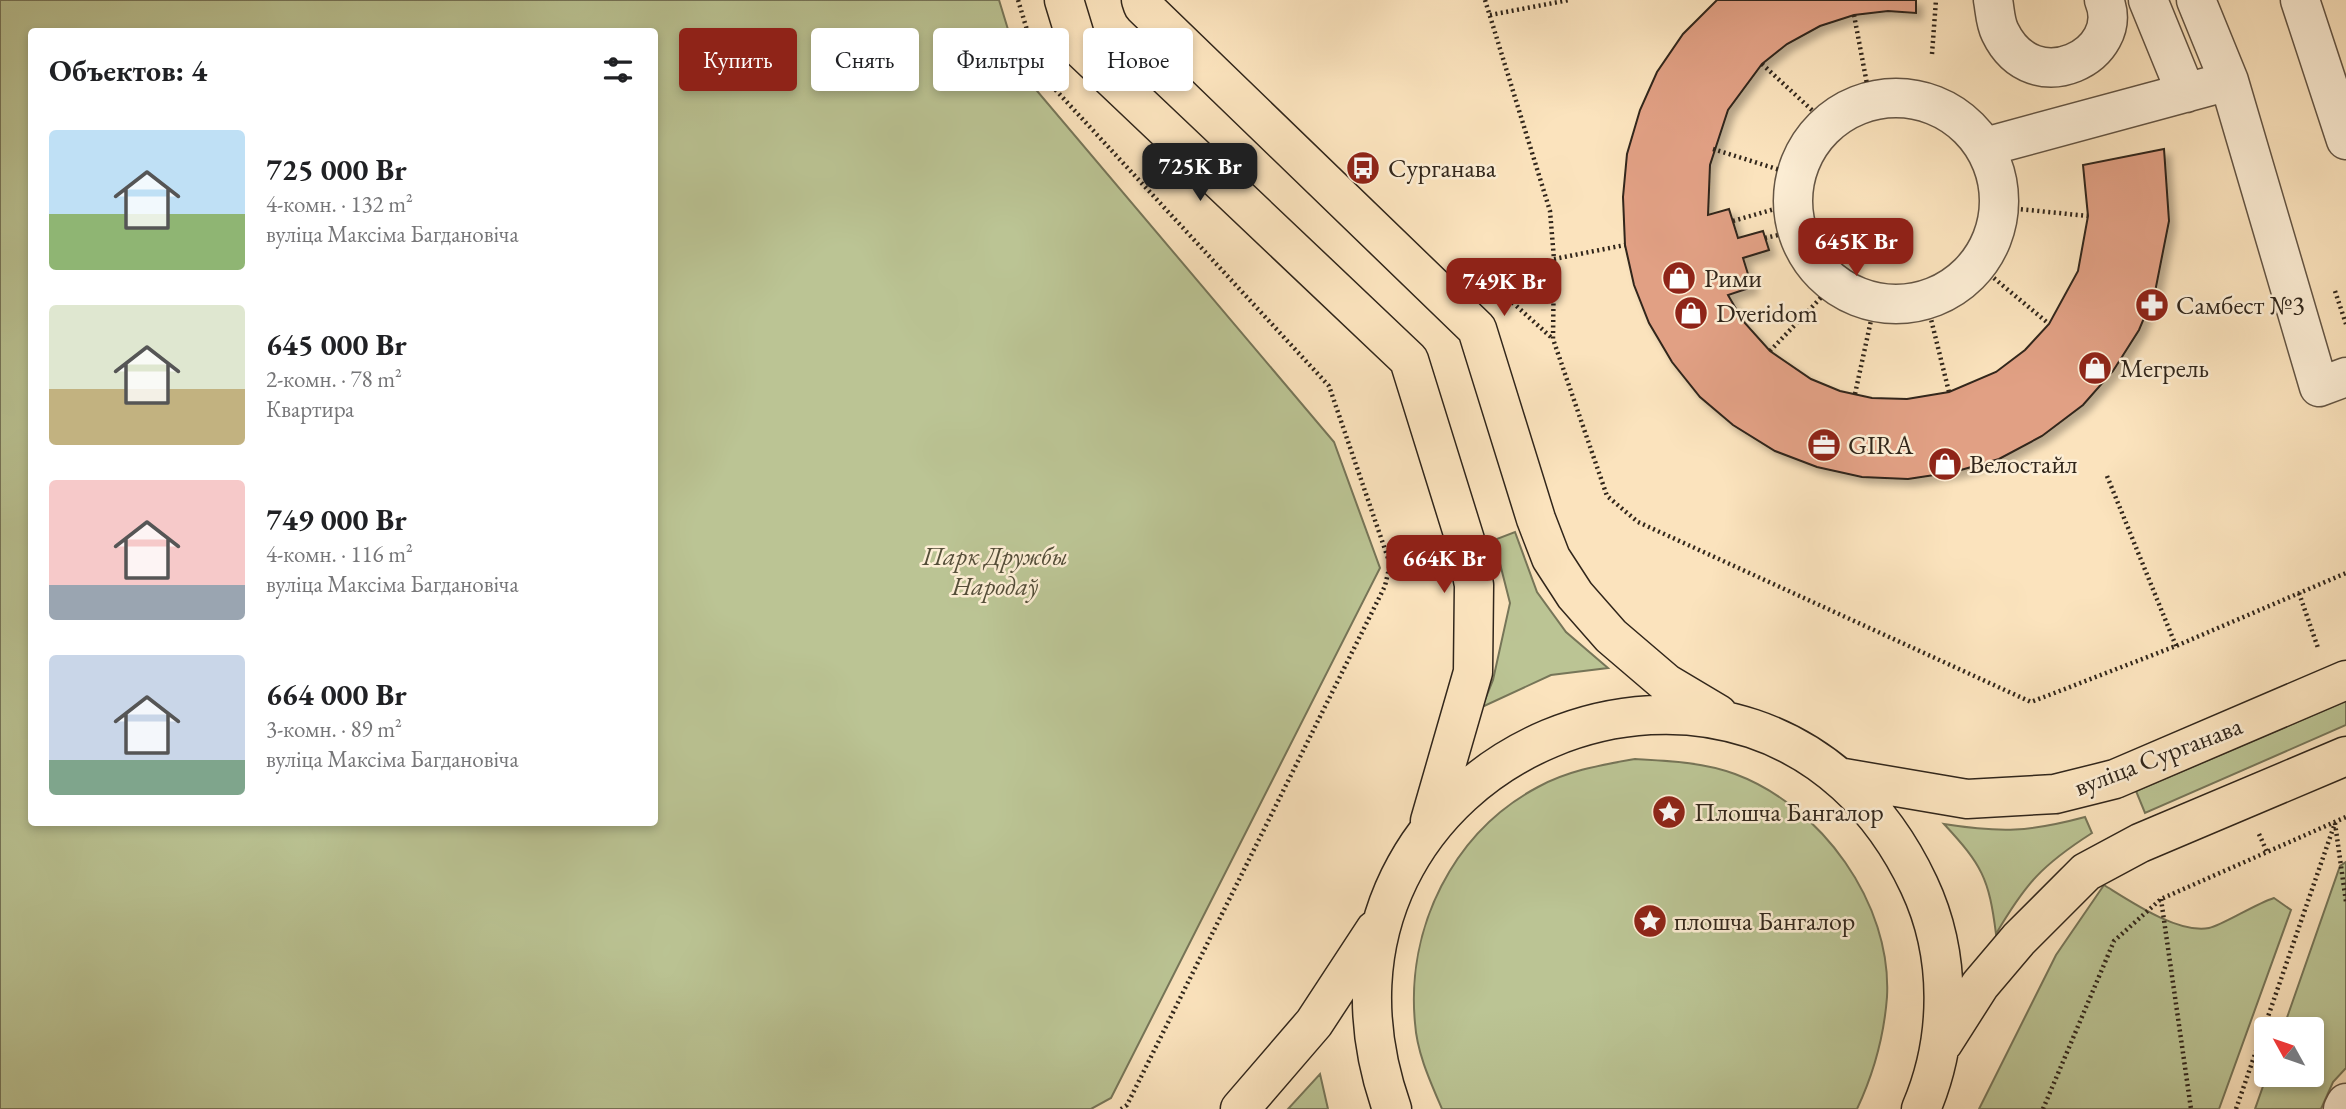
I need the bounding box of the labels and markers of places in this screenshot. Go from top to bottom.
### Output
pin: 725K Br [1135,144,1265,203]
bus stop icon: Сурганава [1344,149,1382,187]
place label: Сурганава [1388,151,1497,185]
pin: 645K Br [1791,218,1921,278]
pin: 749K Br [1439,258,1569,318]
shop icon: Рими [1660,259,1698,297]
place label: Рими [1704,261,1762,295]
pharmacy icon: Самбест №3 [2133,286,2171,324]
place label: Самбест №3 [2176,288,2305,322]
shop icon: Dveridom [1672,294,1710,332]
place label: Dveridom [1716,296,1818,330]
shop icon: Мегрель [2076,349,2114,387]
place label: Мегрель [2120,351,2209,385]
office icon: GIRA [1805,426,1843,464]
place label: GIRA [1848,428,1914,462]
shop icon: Велостайл [1926,445,1964,483]
place label: Велостайл [1969,447,2078,481]
pin: 664K Br [1379,536,1509,595]
place icon: Плошча Бангалор [1650,793,1688,831]
place label: Плошча Бангалор [1694,795,1884,829]
place icon: плошча Бангалор [1631,902,1669,940]
place label: плошча Бангалор [1674,904,1855,938]

